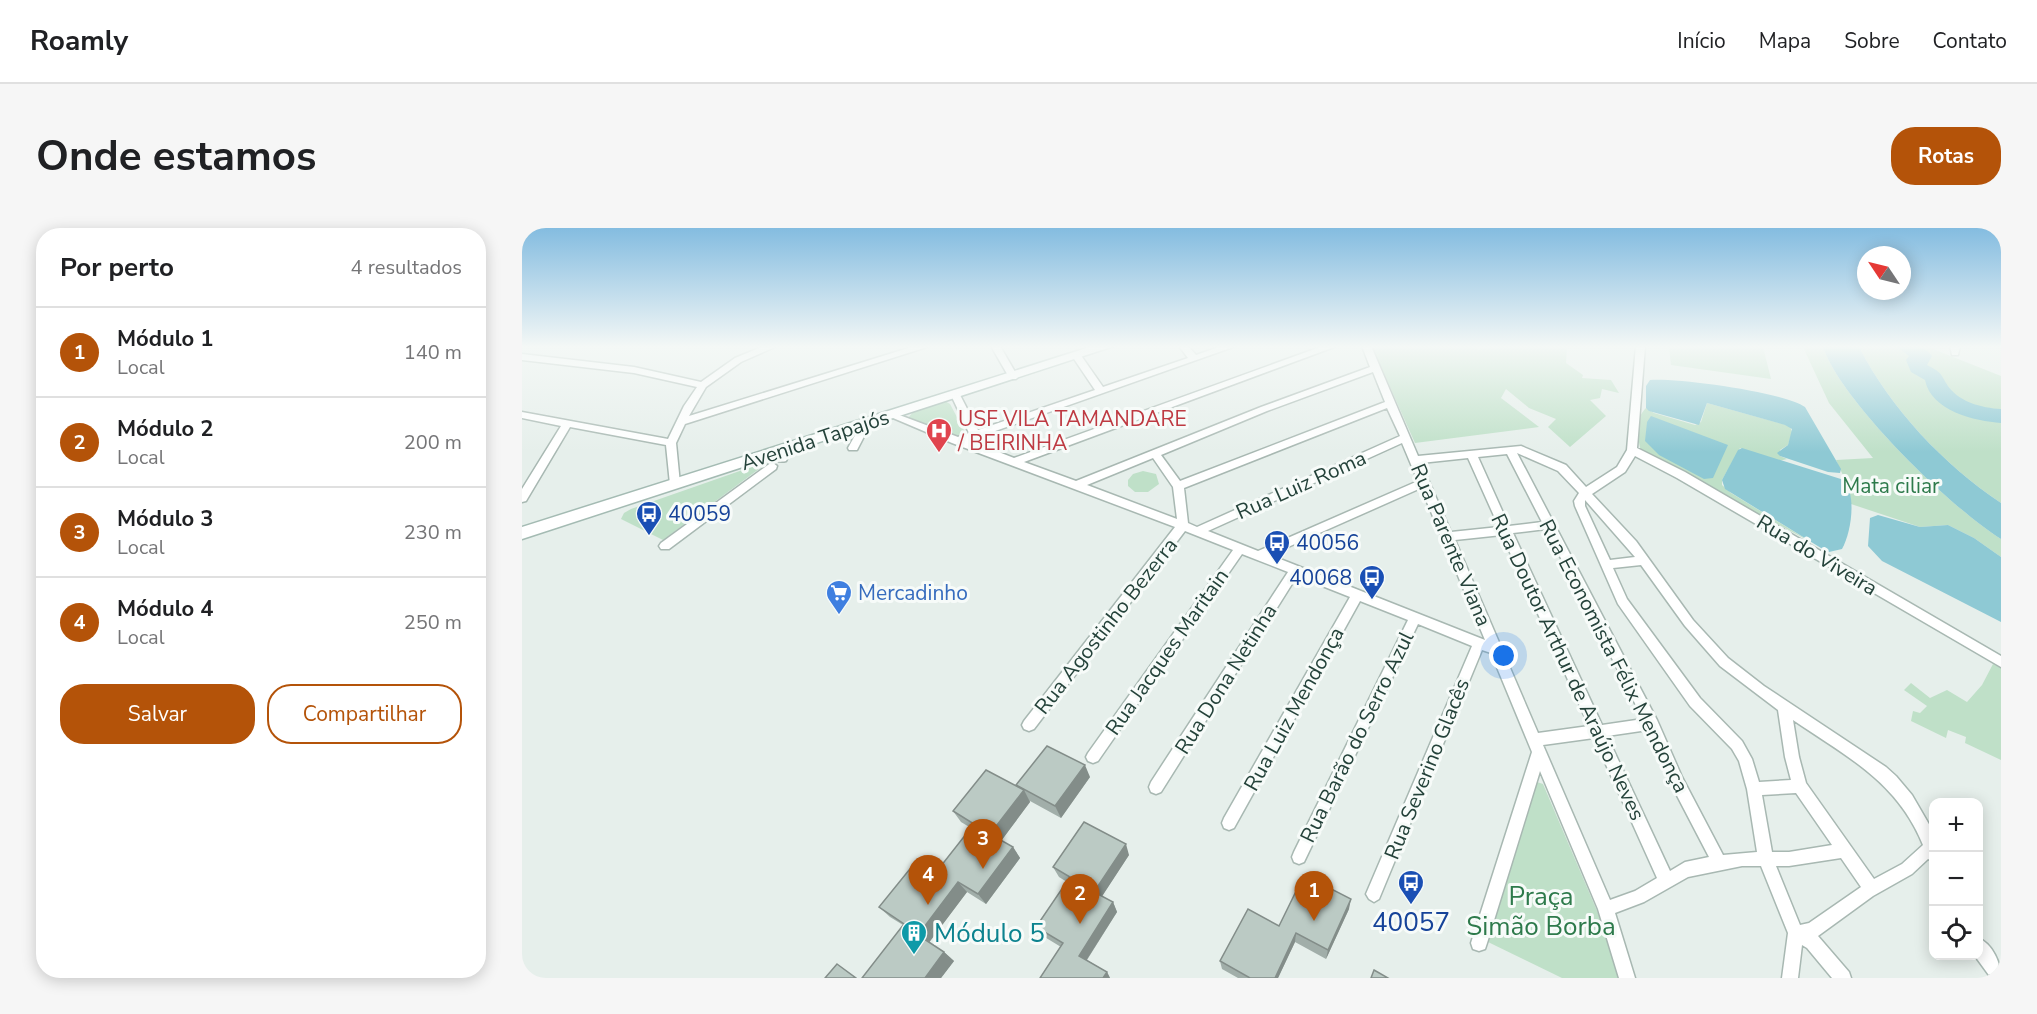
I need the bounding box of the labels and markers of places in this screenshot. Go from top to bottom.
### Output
place label: USF VILA TAMANDARE / BEIRINHA [957,405,1187,457]
hospital icon: USF VILA TAMANDARE / BEIRINHA [924,416,954,454]
bus stop icon: 40059 [634,499,664,537]
place label: 40059 [668,500,731,528]
bus stop icon: 40056 [1262,528,1292,566]
place label: 40056 [1296,529,1359,557]
bus stop icon: 40068 [1357,563,1387,601]
place label: 40068 [1289,564,1352,592]
supermarket icon: Mercadinho [824,578,854,616]
place label: Mercadinho [858,579,968,607]
pin: 3 [964,820,1002,869]
pin: 4 [908,856,948,905]
bus stop icon: 40057 [1396,868,1426,906]
pin: 1 [1294,872,1334,921]
pin: 2 [1060,874,1100,924]
place label: 40057 [1372,905,1450,940]
place label: Módulo 5 [934,916,1045,951]
building icon: Módulo 5 [899,918,929,956]

